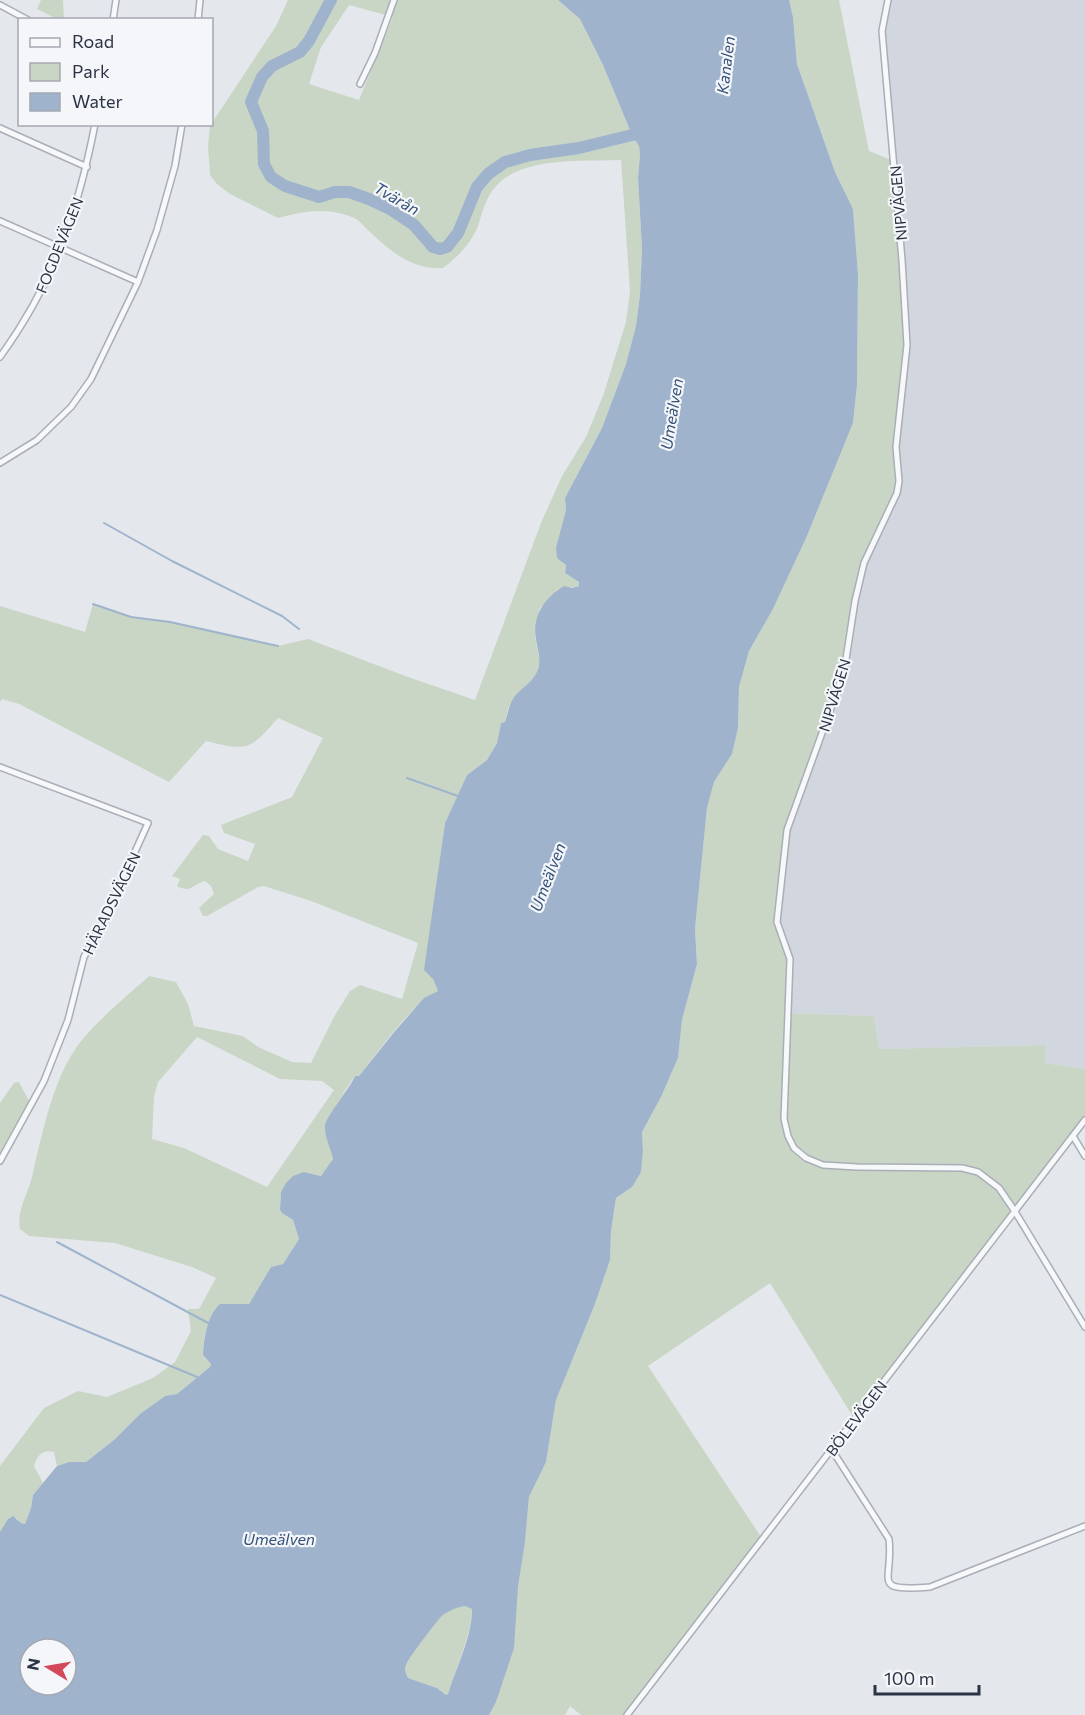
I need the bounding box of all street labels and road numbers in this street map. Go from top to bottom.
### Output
street label: NIPVÄGEN [886,165,910,241]
street label: FOGDEVÄGEN [32,194,86,296]
street label: NIPVÄGEN [814,656,854,734]
street label: HÄRADSVÄGEN [78,849,144,957]
street label: BÖLEVÄGEN [822,1377,890,1459]

